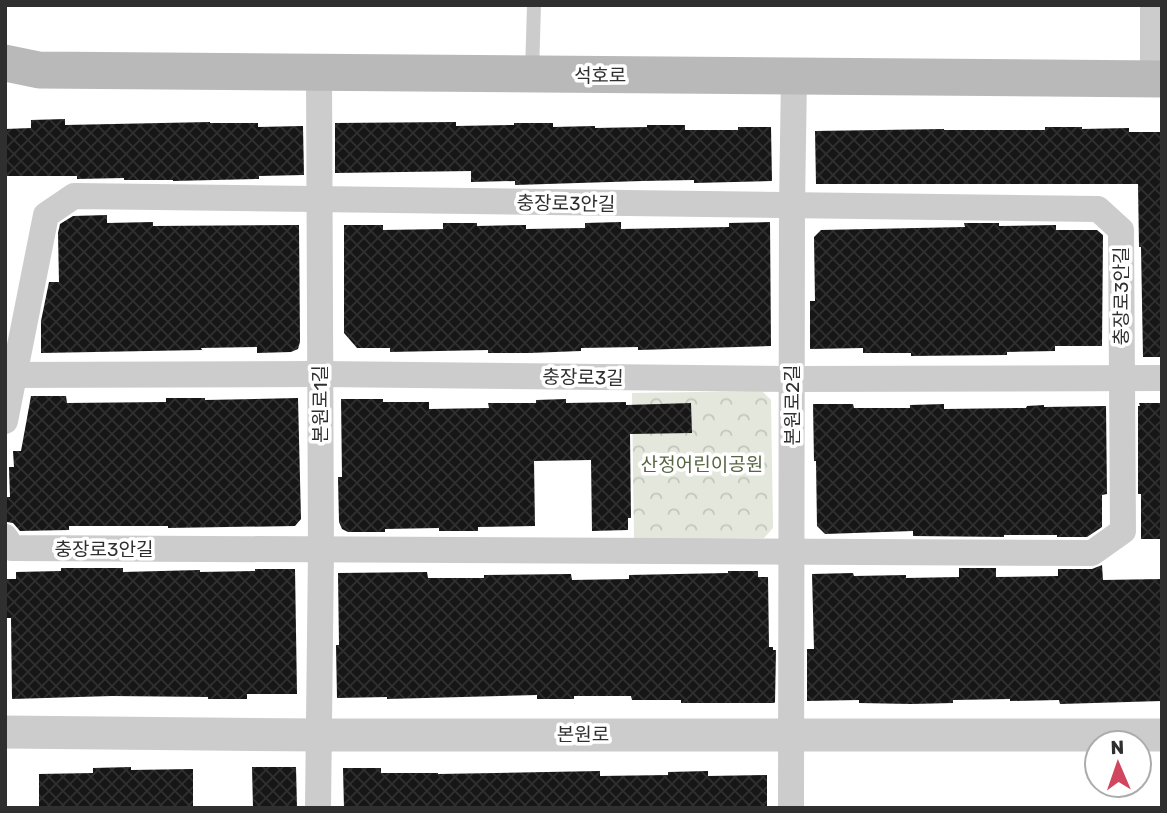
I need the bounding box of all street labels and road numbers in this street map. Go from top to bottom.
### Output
street label: 석호로 [574,64,626,87]
street label: 충장로3안길 [516,191,616,216]
street label: 충장로3안길 [1110,247,1133,345]
street label: 본원로2길 [781,364,804,446]
street label: 본원로1길 [309,365,332,443]
street label: 충장로3길 [542,365,624,390]
street label: 충장로3안길 [55,538,153,561]
street label: 본원로 [557,723,609,746]

